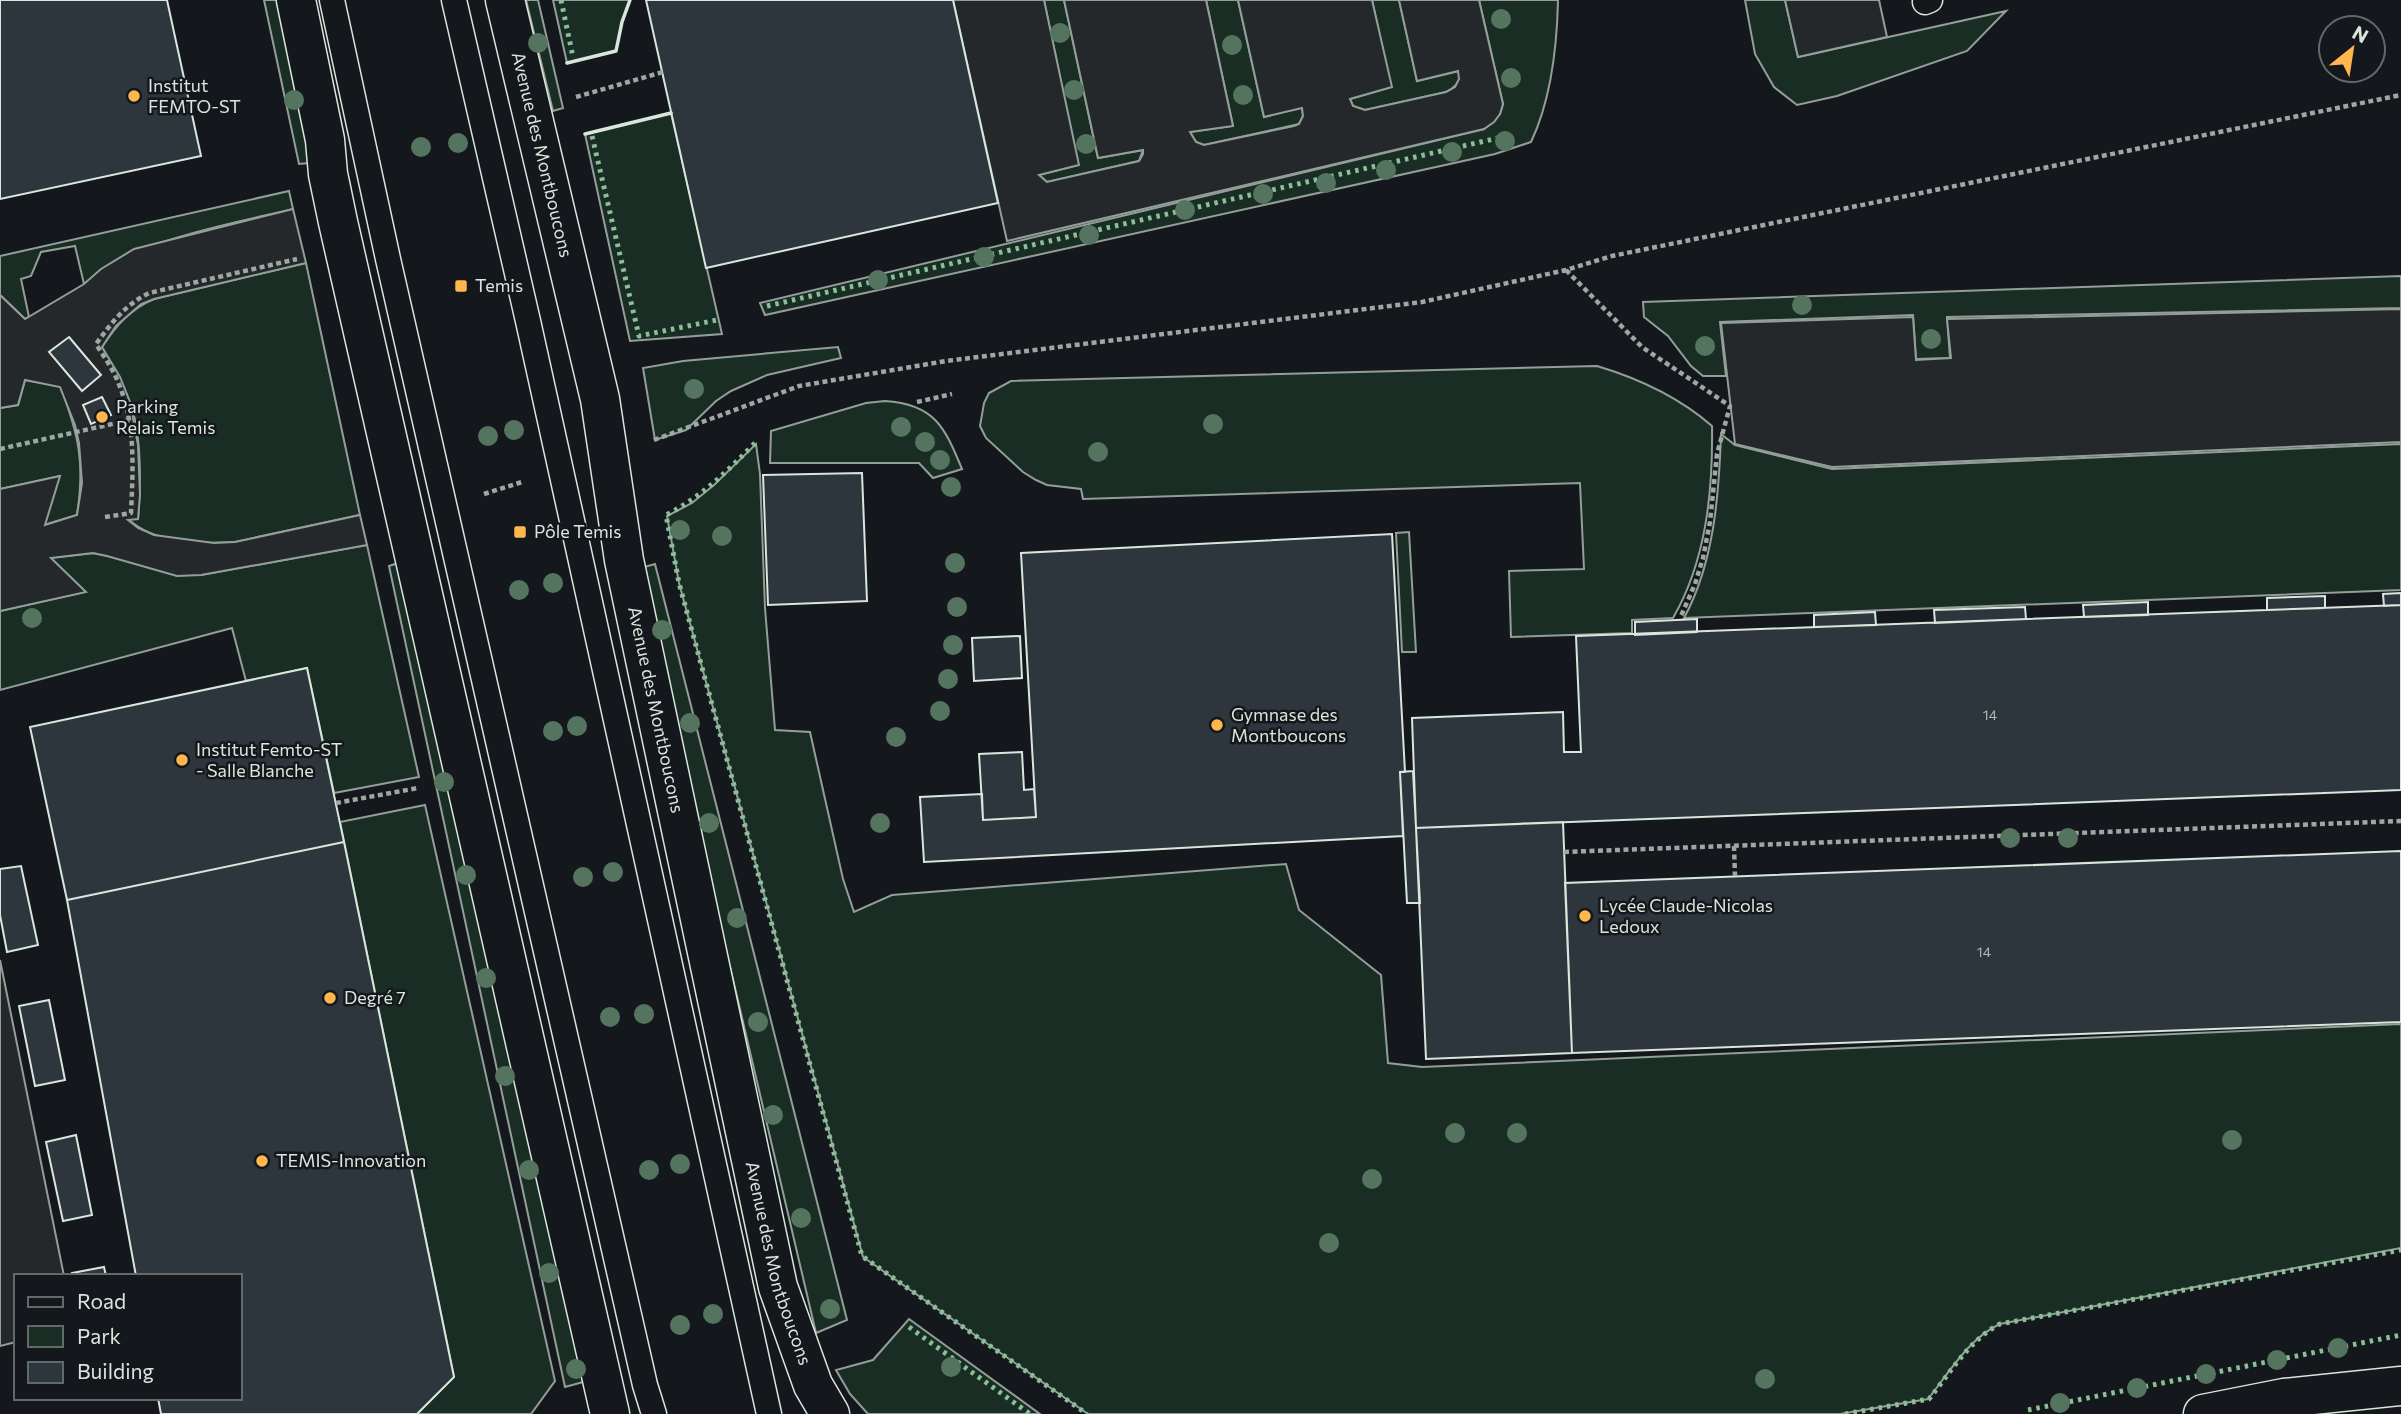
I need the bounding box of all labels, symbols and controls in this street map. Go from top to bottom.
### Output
north arrow [2317,14,2387,84]
text: N [2349,20,2373,47]
street label: Avenue des Montboucons [508,50,578,259]
place label: Institut FEMTO-ST [148,74,241,117]
marker: Institut FEMTO-ST [126,88,142,104]
place label: Temis [475,274,523,296]
marker: Temis [453,278,469,294]
place label: Parking Relais Temis [116,395,215,438]
marker: Parking Relais Temis [94,409,110,425]
place label: Pôle Temis [534,520,621,542]
marker: Pôle Temis [512,524,528,540]
street label: Avenue des Montboucons [624,604,689,815]
place label: Gymnase des Montboucons [1231,703,1346,746]
house number: 14 [1983,706,1998,723]
marker: Gymnase des Montboucons [1209,717,1225,733]
place label: Institut Femto-ST - Salle Blanche [196,738,342,781]
marker: Institut Femto-ST - Salle Blanche [174,752,190,768]
place label: Lycée Claude-Nicolas Ledoux [1599,894,1773,937]
marker: Lycée Claude-Nicolas Ledoux [1577,908,1593,924]
house number: 14 [1977,943,1992,960]
place label: Degré 7 [344,986,406,1008]
marker: Degré 7 [322,990,338,1006]
place label: TEMIS-Innovation [276,1149,426,1171]
marker: TEMIS-Innovation [254,1153,270,1169]
street label: Avenue des Montboucons [742,1159,817,1368]
legend [14,1274,242,1400]
text: Road [77,1288,126,1313]
text: Park [77,1323,121,1348]
text: Building [77,1358,154,1383]

